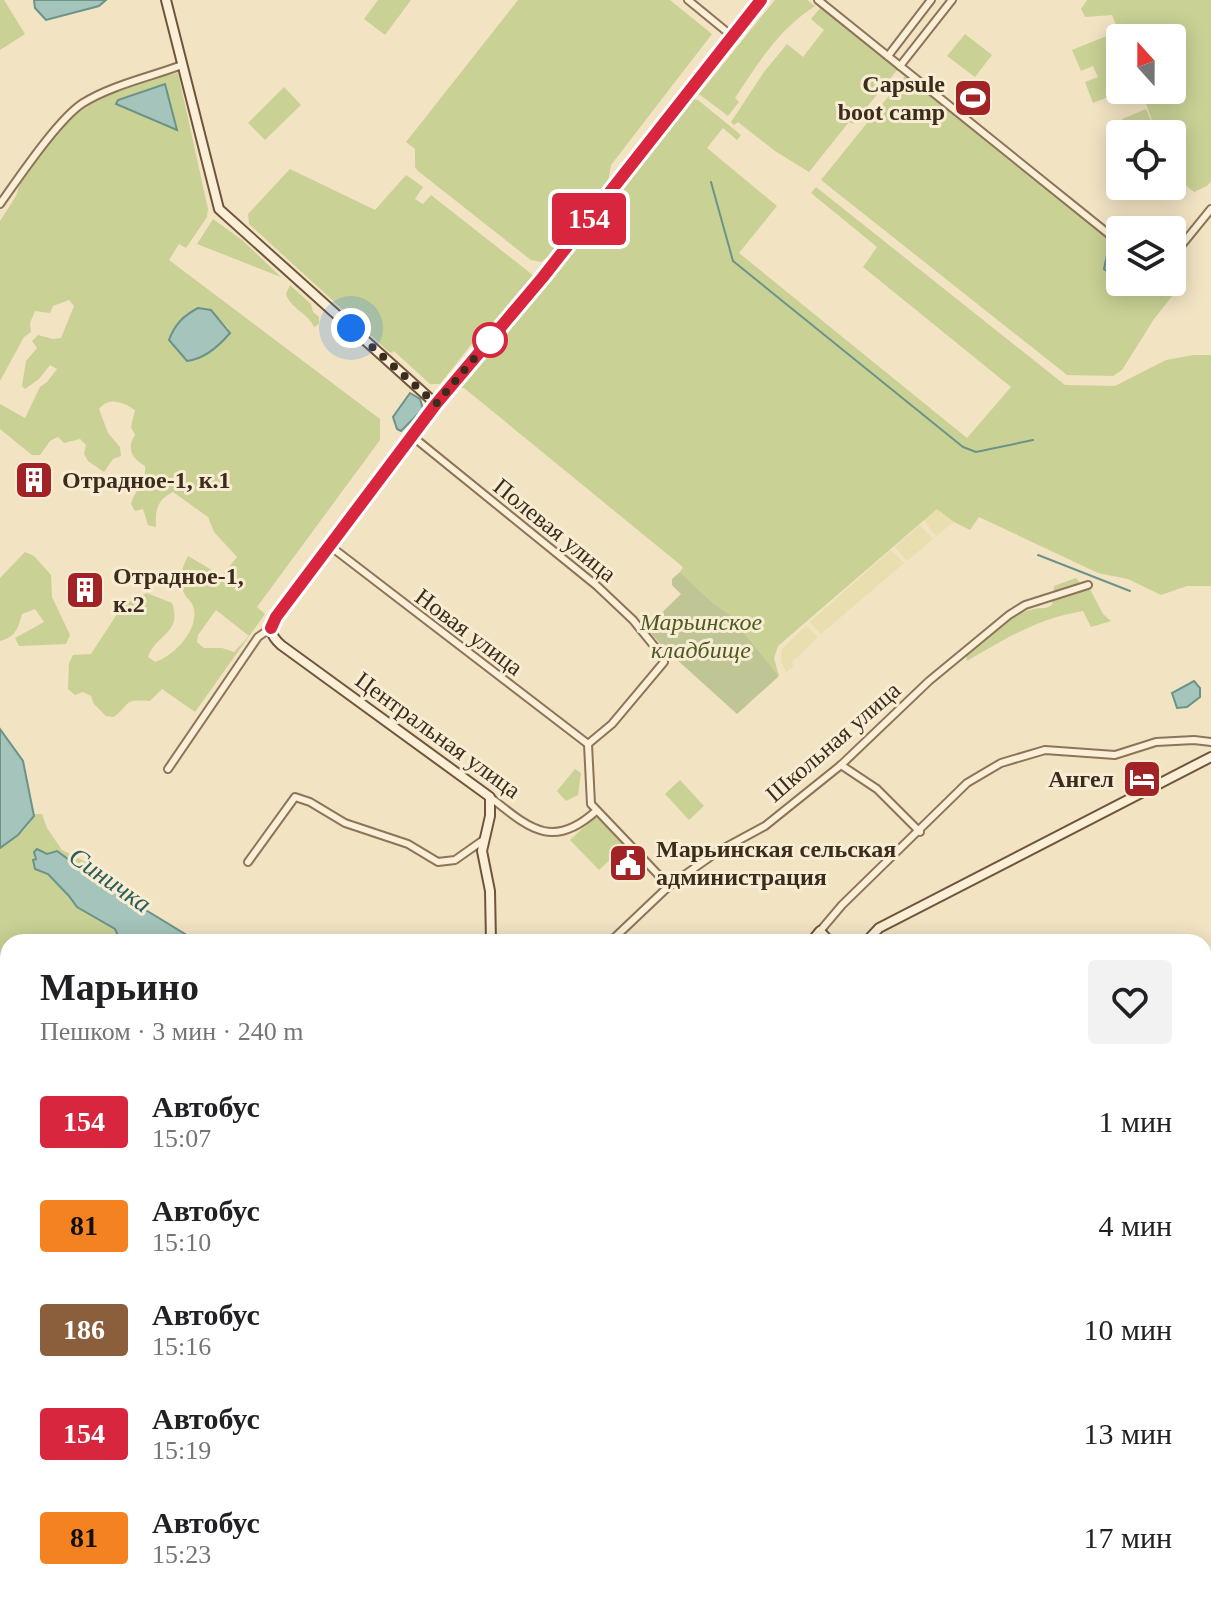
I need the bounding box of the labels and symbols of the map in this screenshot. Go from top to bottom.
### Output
north arrow [1106,24,1186,104]
place label: Capsule boot camp [838,71,945,125]
sports icon: Capsule boot camp [952,77,994,119]
line badge: 154 [543,193,635,245]
your location [331,308,371,348]
unlabelled marker [473,323,507,357]
building icon: Отрадное-1, к.1 [13,459,55,501]
place label: Отрадное-1, к.1 [62,467,231,493]
street label: Полевая улица [489,473,622,587]
place label: Отрадное-1, к.2 [113,563,244,617]
building icon: Отрадное-1, к.2 [64,569,106,611]
street label: Новая улица [410,583,528,681]
park label: Марьинское кладбище [639,609,762,663]
street label: Центральная улица [351,667,526,804]
street label: Школьная улица [761,677,906,807]
hotel icon: Ангел [1121,758,1163,800]
place label: Ангел [1048,766,1114,792]
place label: Марьинская сельская администрация [656,836,896,890]
water label: Синичка [64,841,156,919]
public building icon: Марьинская сельская администрация [607,842,649,884]

